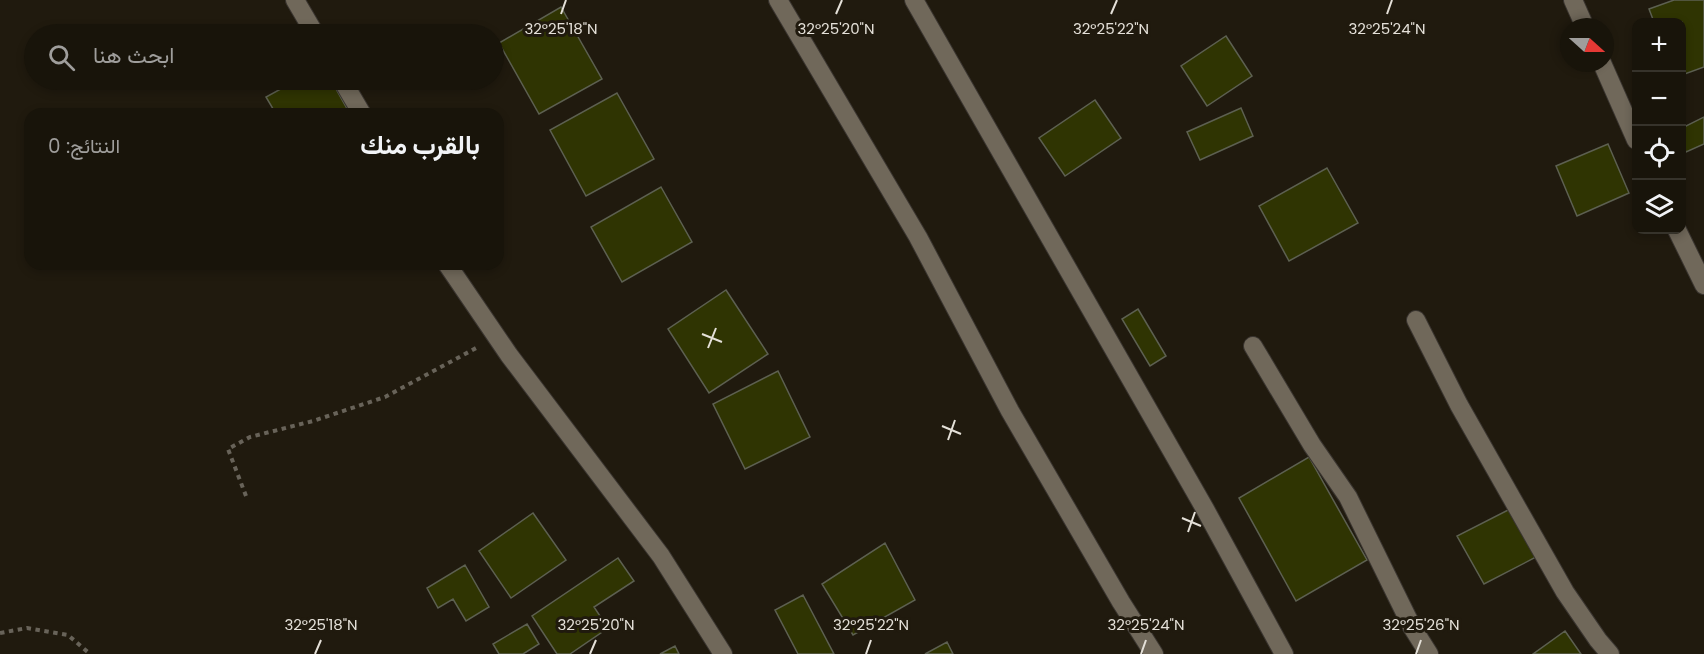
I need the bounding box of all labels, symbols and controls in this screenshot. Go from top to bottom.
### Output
text: 32°25'18"N [524,18,598,39]
text: 32°25'20"N [797,18,875,39]
text: 32°25'22"N [1073,18,1149,39]
text: 32°25'24"N [1348,18,1426,39]
north arrow [1560,18,1614,72]
map controls [1632,18,1686,234]
button: + [1632,18,1686,72]
search box [24,24,504,90]
text: ابحث هنا [93,40,174,71]
icon: search [45,41,78,74]
button: − [1632,72,1686,126]
button: locate [1632,126,1686,180]
text: بالقرب منك [360,127,480,163]
text: النتائج: 0 [48,132,120,160]
button: layers [1632,180,1686,234]
text: 32°25'18"N [284,614,358,635]
text: 32°25'20"N [557,614,635,635]
text: 32°25'22"N [833,614,909,635]
text: 32°25'24"N [1107,614,1185,635]
text: 32°25'26"N [1382,614,1460,635]

